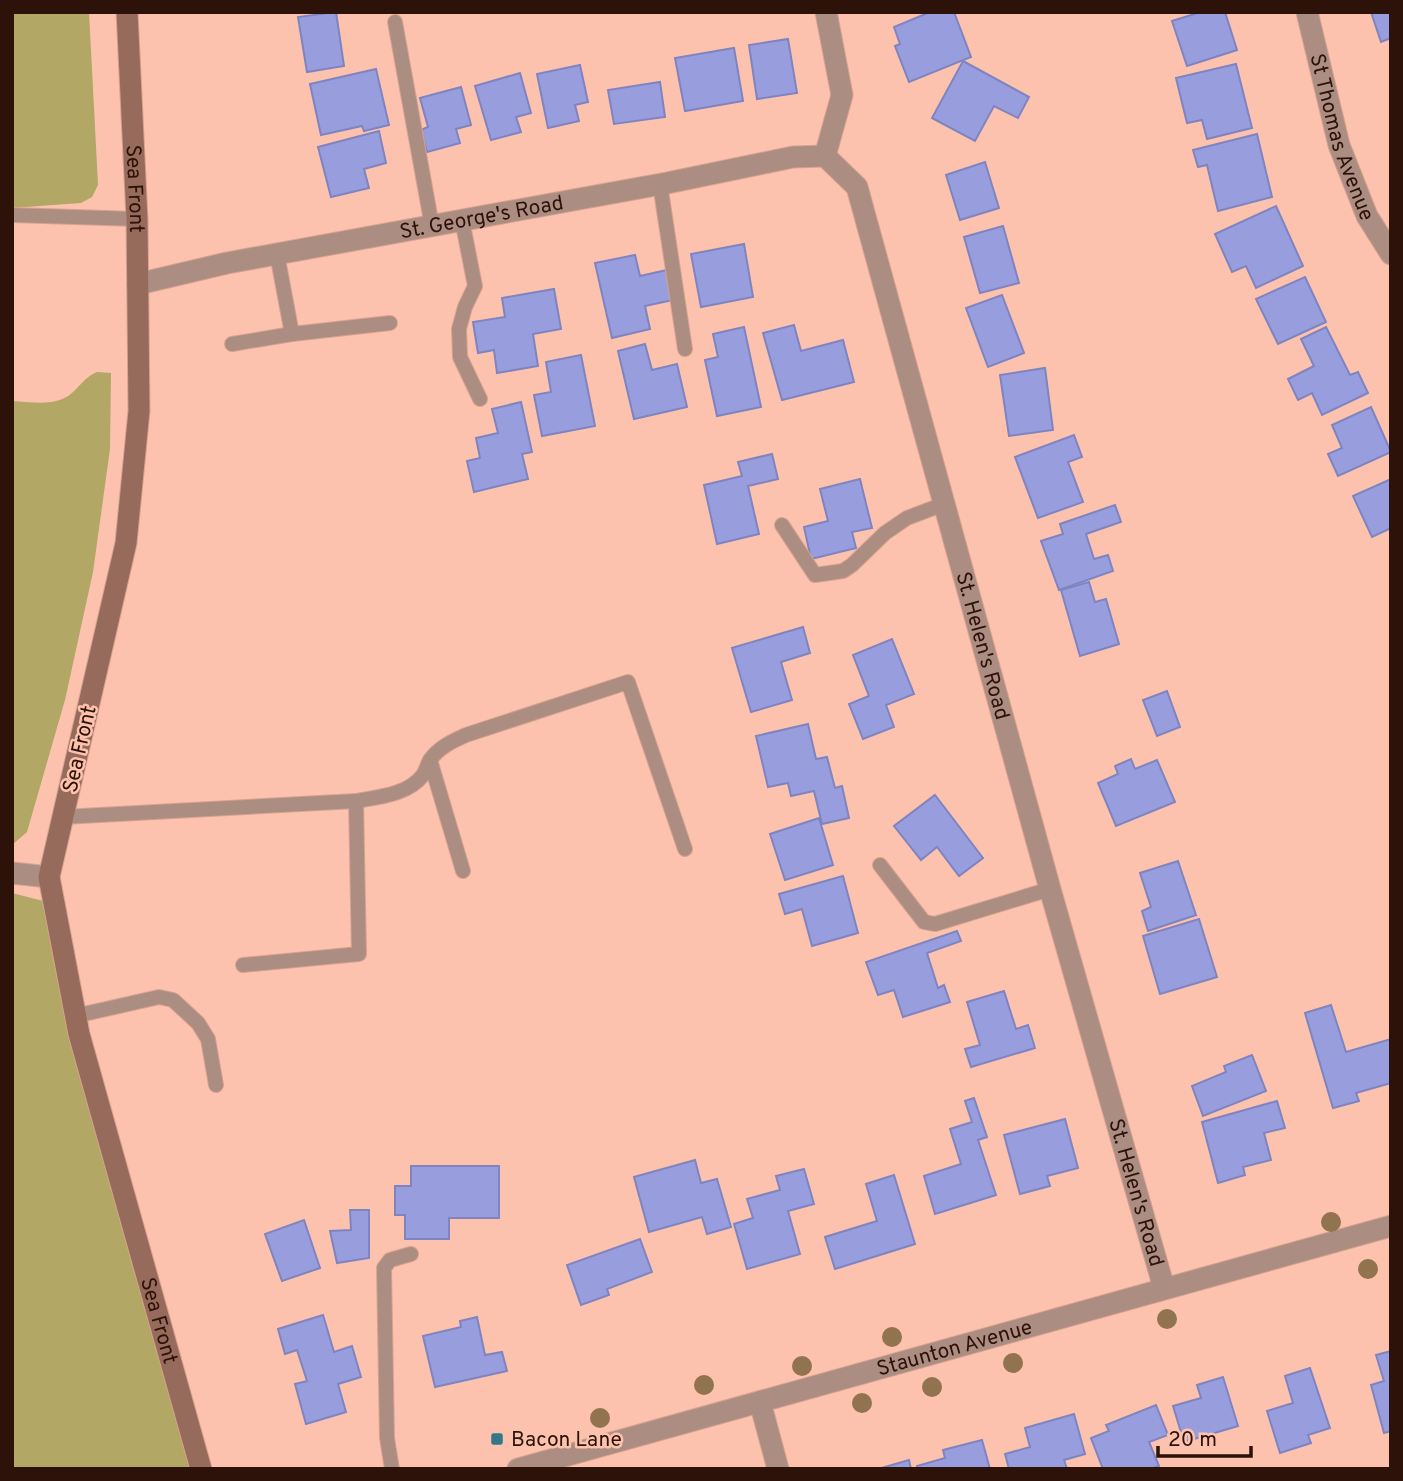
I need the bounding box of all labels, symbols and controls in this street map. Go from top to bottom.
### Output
street label: St Thomas Avenue [1303,51,1380,225]
street label: Sea Front [118,144,149,233]
street label: St. George's Road [398,190,566,246]
street label: St. Helen's Road [948,569,1015,723]
street label: Sea Front [57,703,104,795]
street label: St. Helen's Road [1101,1116,1169,1270]
street label: Sea Front [133,1275,183,1367]
street label: Staunton Avenue [874,1314,1036,1383]
scale bar [1158,1414,1251,1458]
place label: Bacon Lane [511,1427,622,1454]
text: 20 m [1168,1427,1217,1454]
marker: Bacon Lane [489,1431,505,1447]

